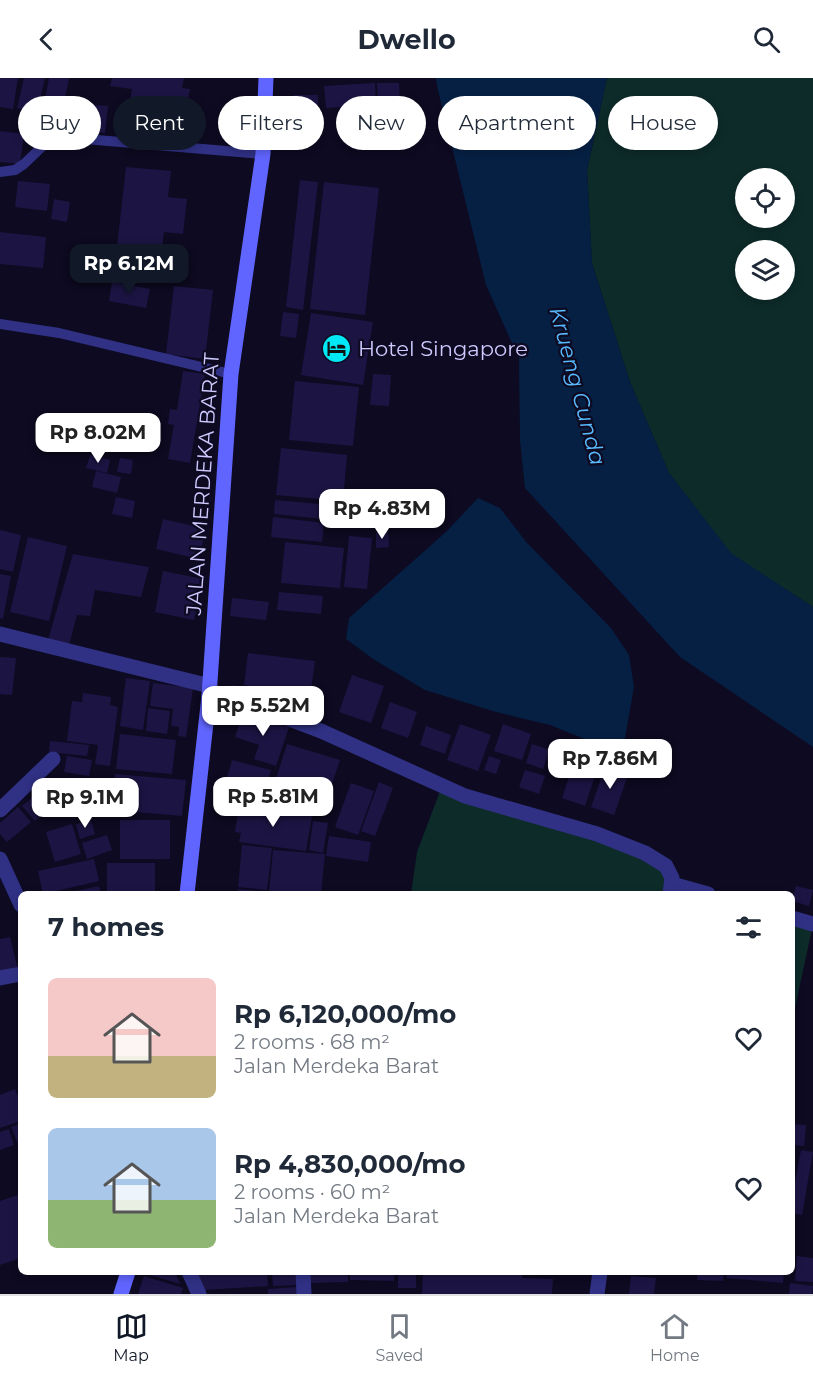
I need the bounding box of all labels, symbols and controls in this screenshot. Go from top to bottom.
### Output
icon: back [30,23,63,56]
text: Dwello [357,23,456,56]
icon: search [750,23,783,56]
chip: Buy [18,96,101,150]
chip: Rent [113,96,206,150]
chip: Filters [218,96,324,150]
chip: New [336,96,426,150]
chip: Apartment [438,96,596,150]
chip: House [608,96,718,150]
map controls [735,168,795,300]
button: locate [735,168,795,228]
button: layers [735,240,795,300]
pin: Rp 6.12M [67,244,191,295]
text: Rp 6.12M [84,251,174,275]
water label: Krueng Cunda [543,304,612,468]
hotel icon: Hotel Singapore [321,333,353,365]
place label: Hotel Singapore [358,336,528,361]
street label: JALAN MERDEKA BARAT [181,352,224,617]
pin: Rp 8.02M [36,413,160,464]
text: Rp 8.02M [50,420,146,444]
pin: Rp 4.83M [320,489,444,540]
text: Rp 4.83M [333,496,431,520]
pin: Rp 5.52M [201,686,325,737]
text: Rp 5.52M [216,693,310,717]
pin: Rp 7.86M [548,739,672,790]
text: Rp 7.86M [562,746,658,770]
pin: Rp 5.81M [211,777,335,828]
pin: Rp 9.1M [30,778,140,829]
text: Rp 5.81M [227,784,319,808]
text: Rp 9.1M [46,785,124,809]
text: 7 homes [48,911,164,943]
icon: filters [732,911,765,944]
text: Rp 6,120,000/mo [234,998,456,1030]
icon: home [96,1002,168,1074]
icon: heart [732,1022,765,1055]
text: 2 rooms · 68 m² [234,1030,390,1054]
text: Jalan Merdeka Barat [234,1054,439,1078]
text: Rp 4,830,000/mo [234,1148,466,1180]
icon: home [96,1152,168,1224]
icon: heart [732,1172,765,1205]
text: 2 rooms · 60 m² [234,1180,390,1204]
text: Jalan Merdeka Barat [234,1204,439,1228]
tab: Map [113,1310,149,1365]
tab: Saved [375,1310,423,1365]
tab: Home [650,1310,700,1365]

